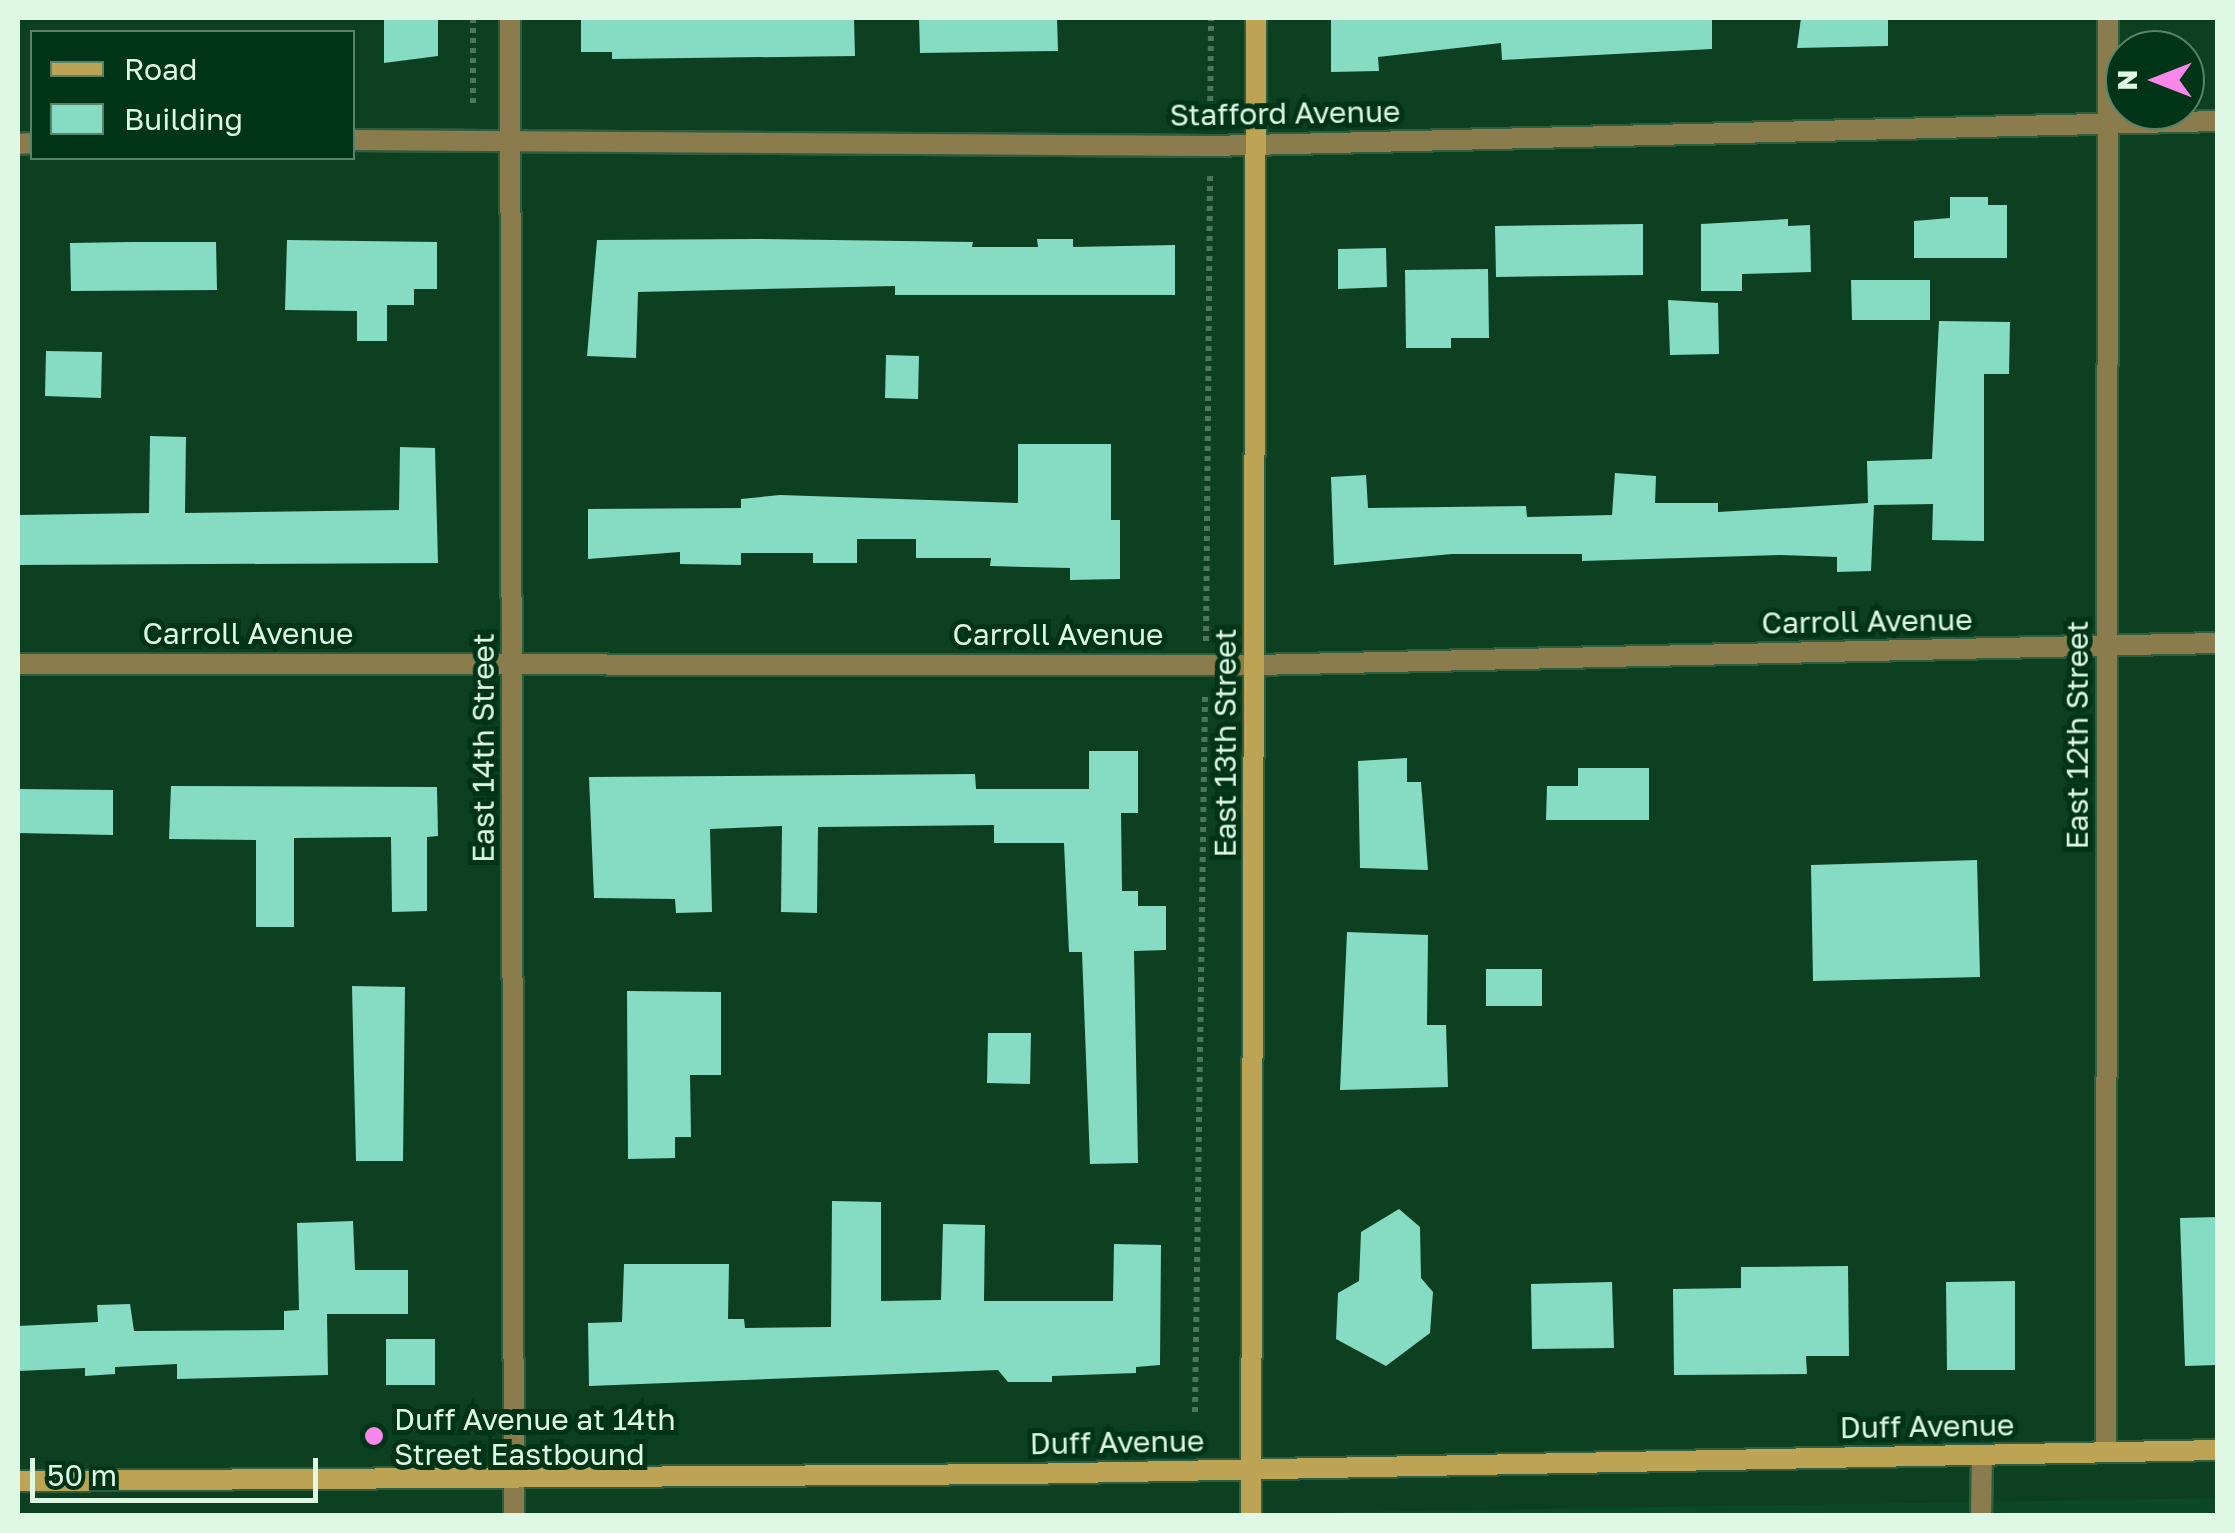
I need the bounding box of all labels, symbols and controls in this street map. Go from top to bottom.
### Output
legend [30,30,355,160]
north arrow [2105,30,2205,130]
text: Road [124,51,198,87]
text: N [2110,69,2143,91]
street label: Stafford Avenue [1169,93,1401,133]
text: Building [124,101,243,137]
street label: Carroll Avenue [1761,601,1973,641]
street label: Carroll Avenue [142,615,354,651]
street label: Carroll Avenue [952,616,1164,652]
street label: East 12th Street [2059,620,2095,850]
street label: East 13th Street [1207,628,1243,858]
street label: East 14th Street [465,633,501,863]
place label: Duff Avenue at 14th Street Eastbound [394,1401,676,1472]
street label: Duff Avenue [1839,1406,2015,1446]
street label: Duff Avenue [1029,1422,1205,1462]
marker: Duff Avenue at 14th Street Eastbound [363,1425,385,1447]
scale bar [35,1438,322,1500]
text: 50 m [47,1457,117,1493]

